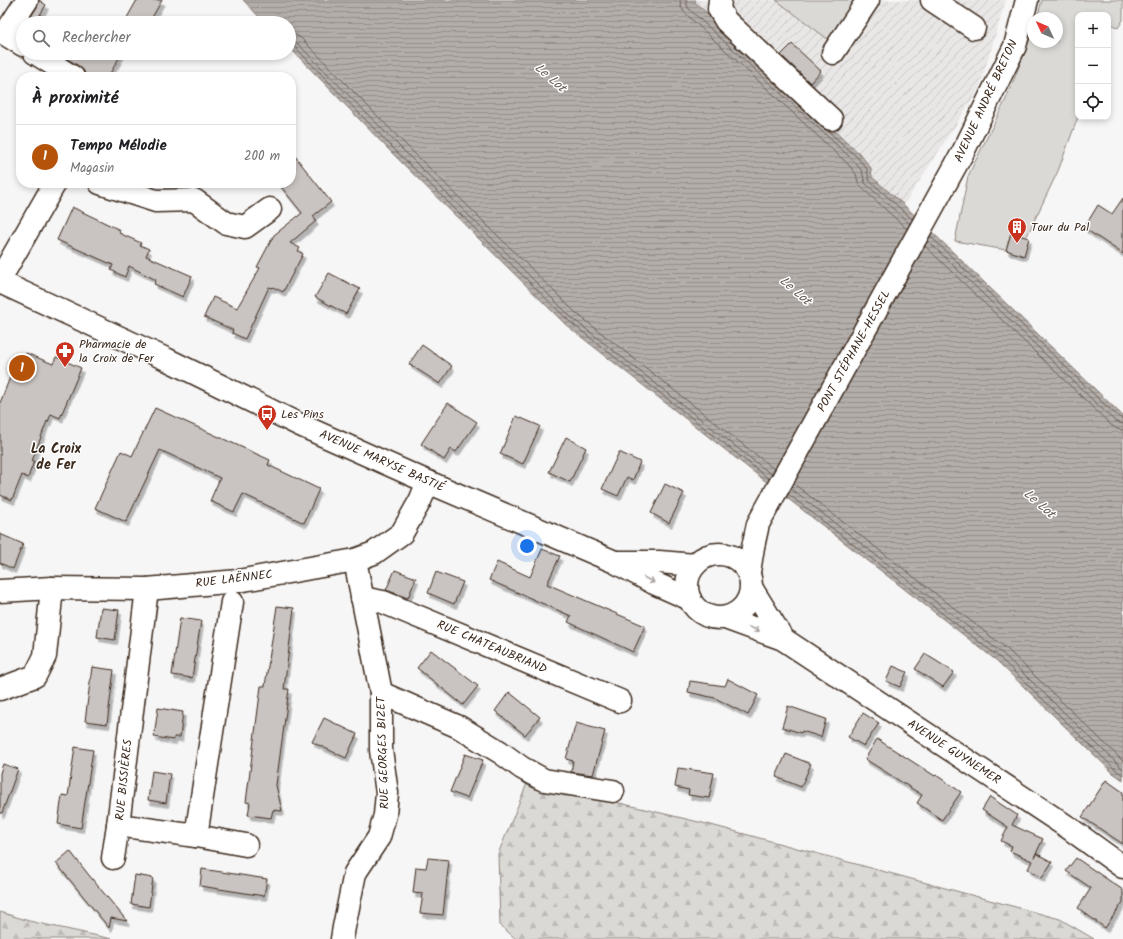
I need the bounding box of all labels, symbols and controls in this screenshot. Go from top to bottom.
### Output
north arrow [1027,12,1063,48]
map controls [1075,12,1111,120]
button: + [1075,12,1111,48]
search box [16,16,296,60]
text: Rechercher [62,26,130,50]
icon: search [30,27,52,49]
street label: AVENUE ANDRÉ BRETON [949,37,1023,165]
button: − [1075,48,1111,84]
water label: Le Lot [529,58,572,99]
button: locate [1075,84,1111,120]
text: À proximité [32,85,119,112]
text: Tempo Mélodie [70,134,167,158]
text: 1 [43,146,47,167]
text: 200 m [244,146,280,167]
text: Magasin [70,158,114,179]
building icon: Tour du Pal [1006,216,1028,244]
place label: Tour du Pal [1031,218,1089,237]
water label: Le Lot [774,271,817,312]
street label: PONT STÉPHANE-HESSEL [813,287,895,415]
place label: Pharmacie de la Croix de Fer [79,335,155,368]
pharmacy icon: Pharmacie de la Croix de Fer [54,340,76,368]
pin: 1 [9,353,35,383]
bus stop icon: Les Pins [256,403,278,431]
place label: Les Pins [281,405,324,424]
street label: AVENUE MARYSE BASTIÉ [316,425,449,498]
district label: La Croix de Fer [31,438,82,476]
water label: Le Lot [1018,484,1061,525]
your location [517,536,537,556]
street label: RUE LAËNNEC [194,565,274,593]
one-way arrow [643,577,655,584]
street label: RUE CHATEAUBRIAND [434,615,550,679]
one-way arrow [747,625,759,633]
street label: RUE GEORGES BIZET [371,695,394,810]
street label: AVENUE GUYNEMER [904,715,1004,789]
street label: RUE BISSIÈRES [110,738,138,821]

